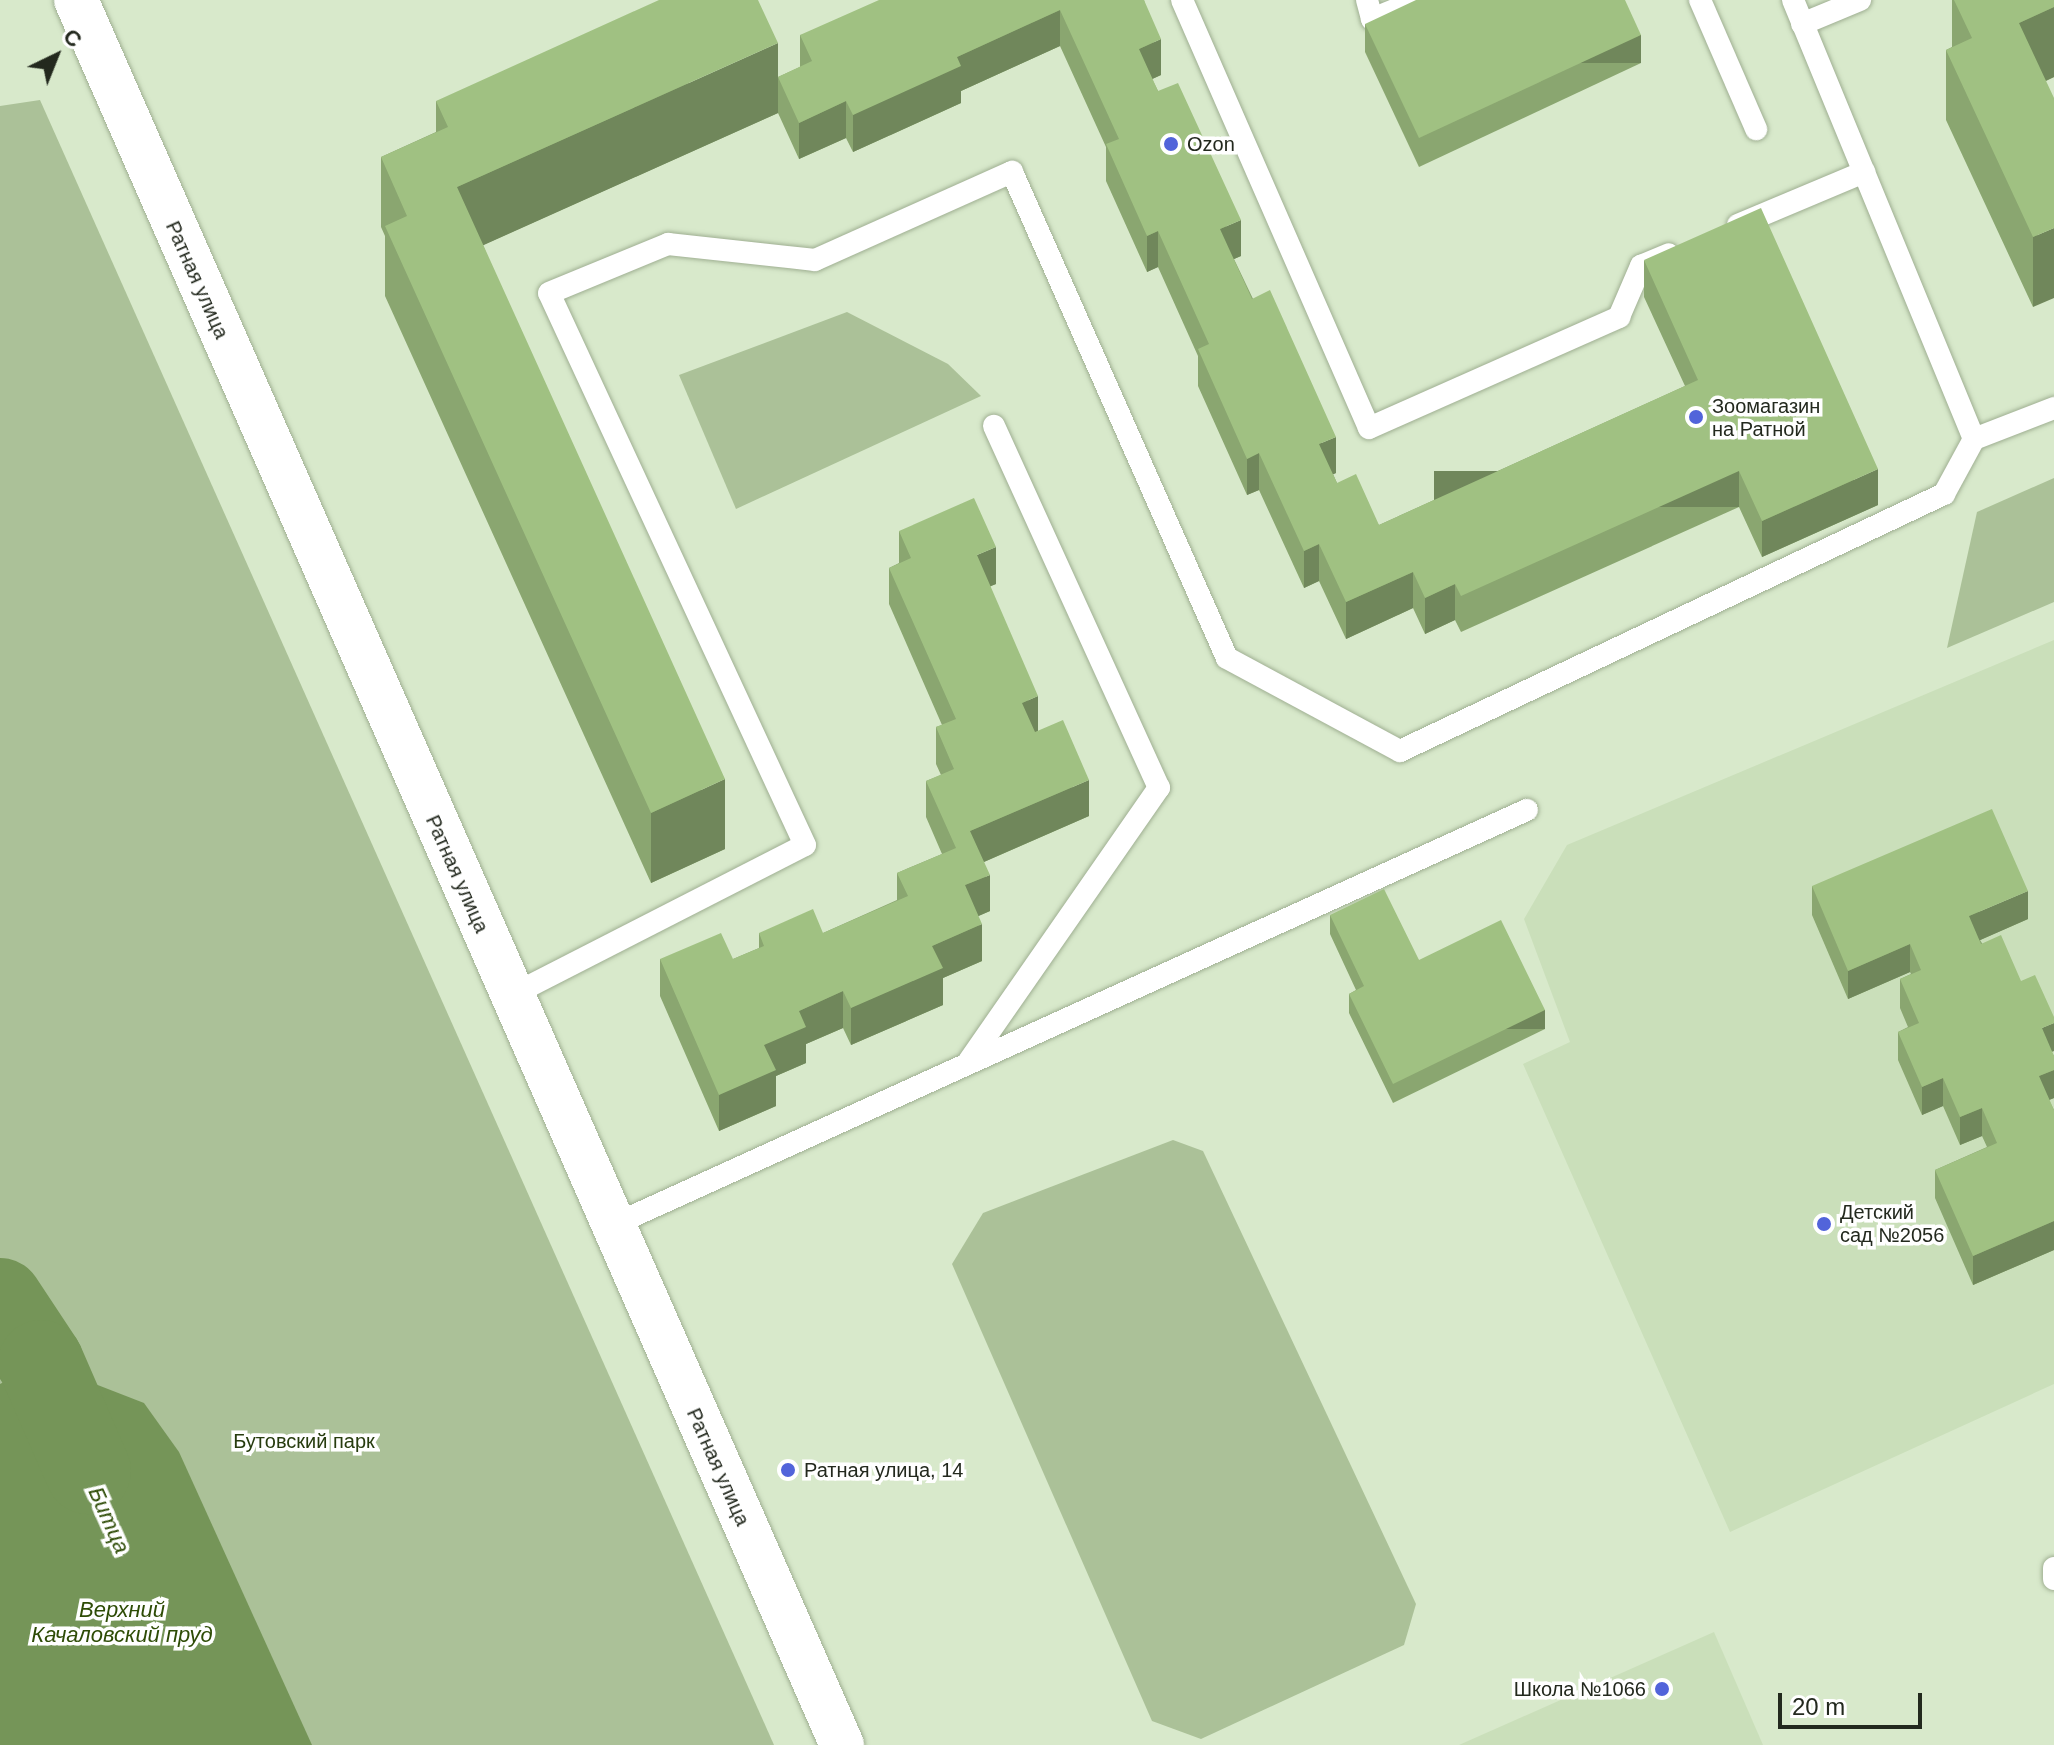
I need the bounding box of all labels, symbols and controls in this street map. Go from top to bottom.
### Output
north arrow [16,16,96,96]
text: С [58,24,87,53]
place label: Ozon [1187,132,1235,156]
marker: Ozon [1162,135,1180,153]
street label: Ратная улица [160,218,234,342]
place label: Зоомагазин на Ратной [1712,394,1820,441]
marker: Зоомагазин на Ратной [1687,408,1705,426]
street label: Ратная улица [420,812,494,936]
place label: Детский сад №2056 [1840,1200,1944,1247]
marker: Детский сад №2056 [1815,1215,1833,1233]
street label: Ратная улица [681,1405,755,1529]
park label: Бутовский парк [233,1429,375,1453]
place label: Ратная улица, 14 [804,1458,963,1482]
marker: Ратная улица, 14 [779,1461,797,1479]
water label: Битца [83,1483,135,1557]
water label: Верхний Качаловский пруд [31,1596,213,1648]
place label: Школа №1066 [1514,1677,1646,1701]
scale bar [1782,1677,1926,1727]
marker: Школа №1066 [1653,1680,1671,1698]
text: 20 m [1792,1693,1845,1720]

